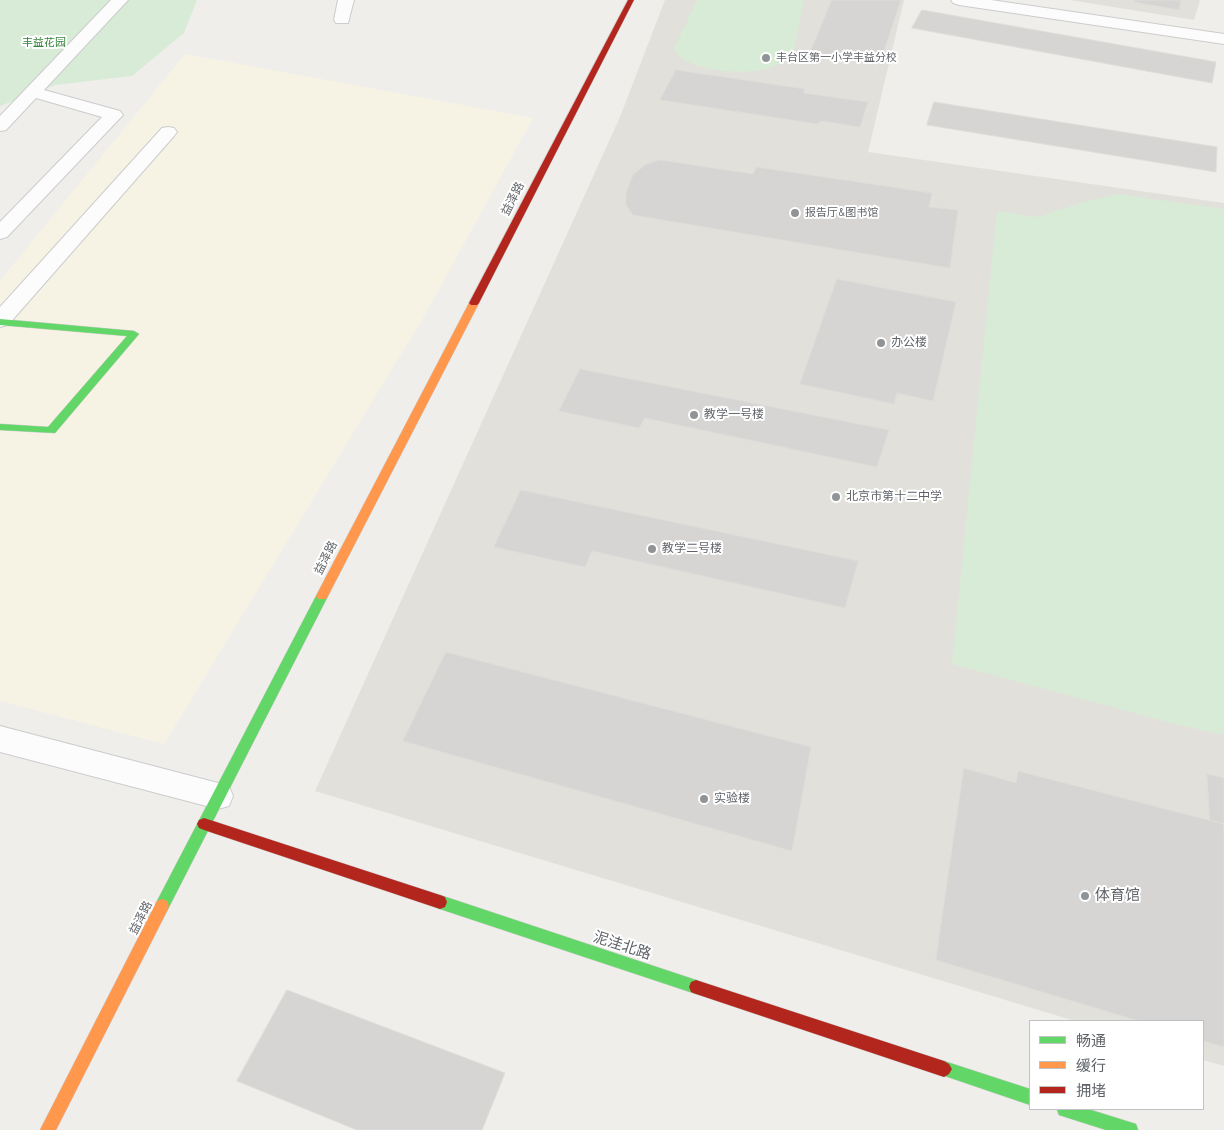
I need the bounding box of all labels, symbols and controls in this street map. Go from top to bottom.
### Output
park label: 丰益花园 [22,36,66,50]
place label: 丰台区第一小学丰益分校 [776,51,897,65]
marker: 丰台区第一小学丰益分校 [760,52,772,64]
street label: 益泽路 [498,180,528,218]
place label: 报告厅&图书馆 [805,206,878,220]
marker: 报告厅&图书馆 [789,207,801,219]
place label: 办公楼 [891,336,927,350]
marker: 办公楼 [875,337,887,349]
place label: 教学一号楼 [704,408,764,422]
marker: 教学一号楼 [688,409,700,421]
place label: 北京市第十二中学 [846,490,942,504]
marker: 北京市第十二中学 [830,491,842,503]
street label: 益泽路 [311,539,341,577]
place label: 教学二号楼 [662,542,722,556]
marker: 教学二号楼 [646,543,658,555]
place label: 实验楼 [714,792,750,806]
marker: 实验楼 [698,793,710,805]
place label: 体育馆 [1095,887,1140,905]
marker: 体育馆 [1079,890,1091,902]
street label: 益泽路 [126,899,156,937]
street label: 泥洼北路 [591,928,653,964]
legend [1029,1020,1204,1110]
text: 畅通 [1076,1031,1106,1050]
text: 缓行 [1076,1056,1106,1075]
text: 拥堵 [1076,1081,1106,1100]

